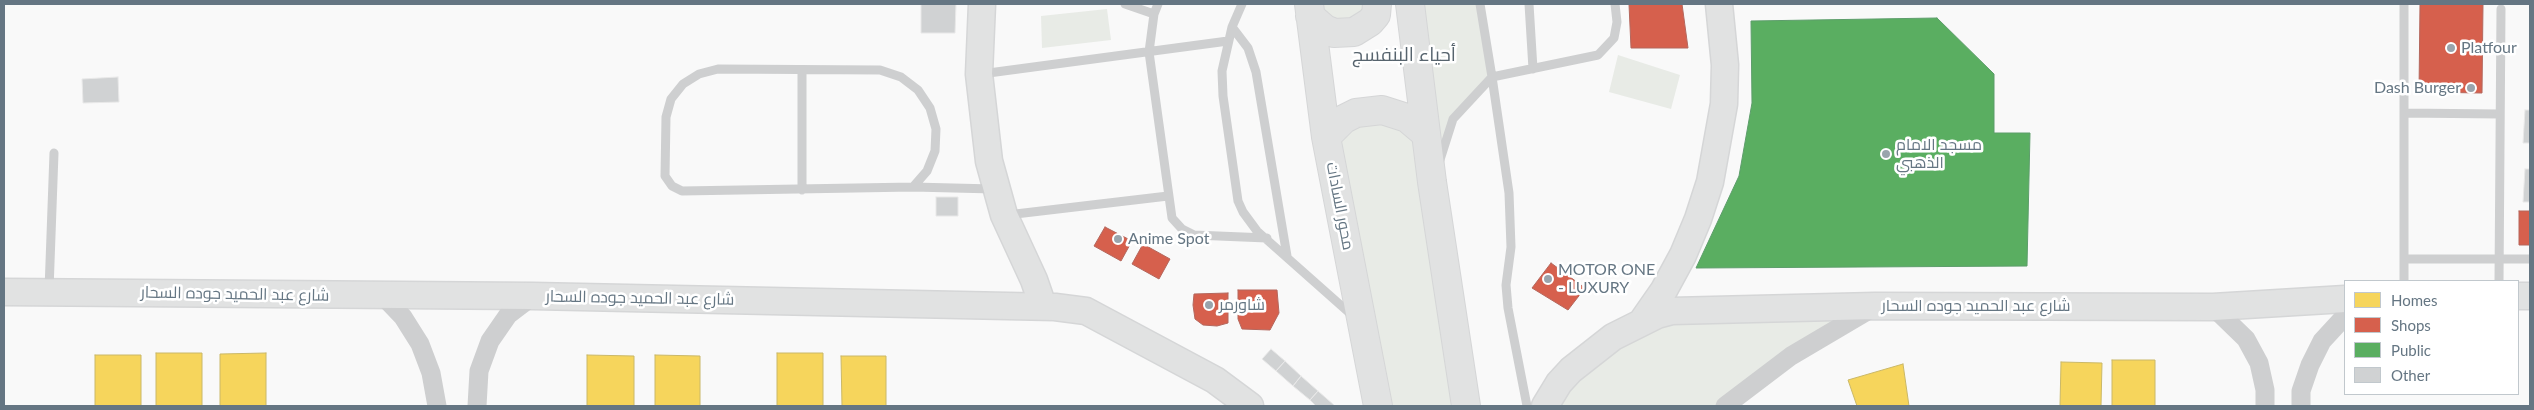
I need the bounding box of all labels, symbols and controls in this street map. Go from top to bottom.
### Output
place label: Platfour [2461,38,2517,58]
marker: Platfour [2445,42,2457,54]
district label: أحياء البنفسج [1352,44,1456,66]
place label: Dash Burger [2374,78,2461,98]
marker: Dash Burger [2465,82,2477,94]
place label: مسجد الامام الذهبي [1896,135,1982,173]
marker: مسجد الامام الذهبي [1880,148,1892,160]
street label: محور السادات [1322,160,1358,252]
place label: Anime Spot [1128,229,1209,249]
marker: Anime Spot [1112,233,1124,245]
place label: MOTOR ONE - LUXURY [1558,260,1655,298]
marker: MOTOR ONE - LUXURY [1542,273,1554,285]
legend [2344,280,2519,395]
street label: شارع عبد الحميد جوده السحار [140,283,330,305]
street label: شارع عبد الحميد جوده السحار [545,287,735,309]
text: Homes [2391,291,2437,309]
place label: شاورمر [1219,295,1265,315]
street label: شارع عبد الحميد جوده السحار [1882,296,2070,316]
marker: شاورمر [1203,299,1215,311]
text: Shops [2391,316,2431,334]
text: Public [2391,341,2431,359]
text: Other [2391,366,2430,384]

